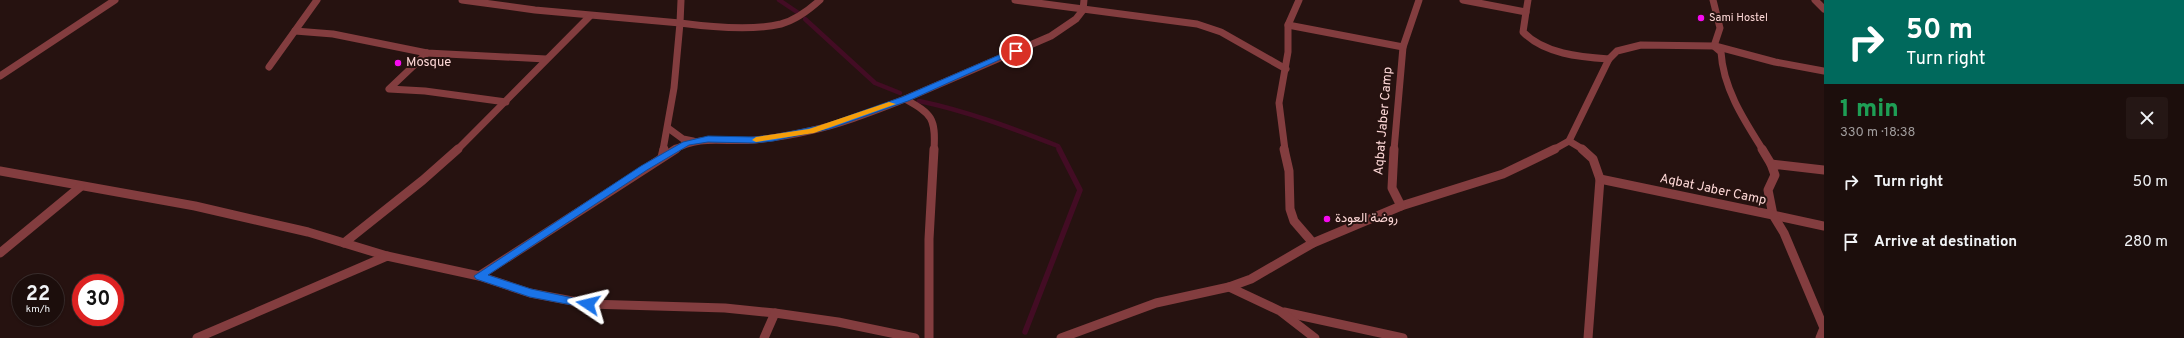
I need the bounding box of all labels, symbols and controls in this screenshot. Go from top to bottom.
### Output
place label: Sami Hostel [1709,11,1768,25]
marker: Sami Hostel [1696,13,1706,23]
text: 50 m [1906,13,1973,49]
icon: right [1840,16,1892,68]
pin [999,34,1033,68]
icon: arrive [1005,40,1027,62]
text: Turn right [1906,48,1986,71]
place label: Mosque [406,55,451,71]
marker: Mosque [393,58,403,68]
street label: Aqbat Jaber Camp [1371,66,1397,176]
text: 1 min [1840,95,1899,125]
button: close [2126,97,2168,139]
text: 330 m · 18:38 [1840,125,1916,141]
street label: Aqbat Jaber Camp [1658,171,1768,209]
icon: right [1840,171,1862,193]
text: Turn right [1874,173,1943,192]
text: 50 m [2133,173,2168,192]
place label: روضة العودة [1335,211,1398,227]
marker: روضة العودة [1322,214,1332,224]
icon: arrive [1840,231,1862,253]
text: Arrive at destination [1874,233,2017,252]
text: 280 m [2124,233,2168,252]
speed limit sign: 30 [72,274,124,326]
text: 22 [26,282,50,308]
position arrow [567,283,609,325]
text: km/h [26,303,50,316]

